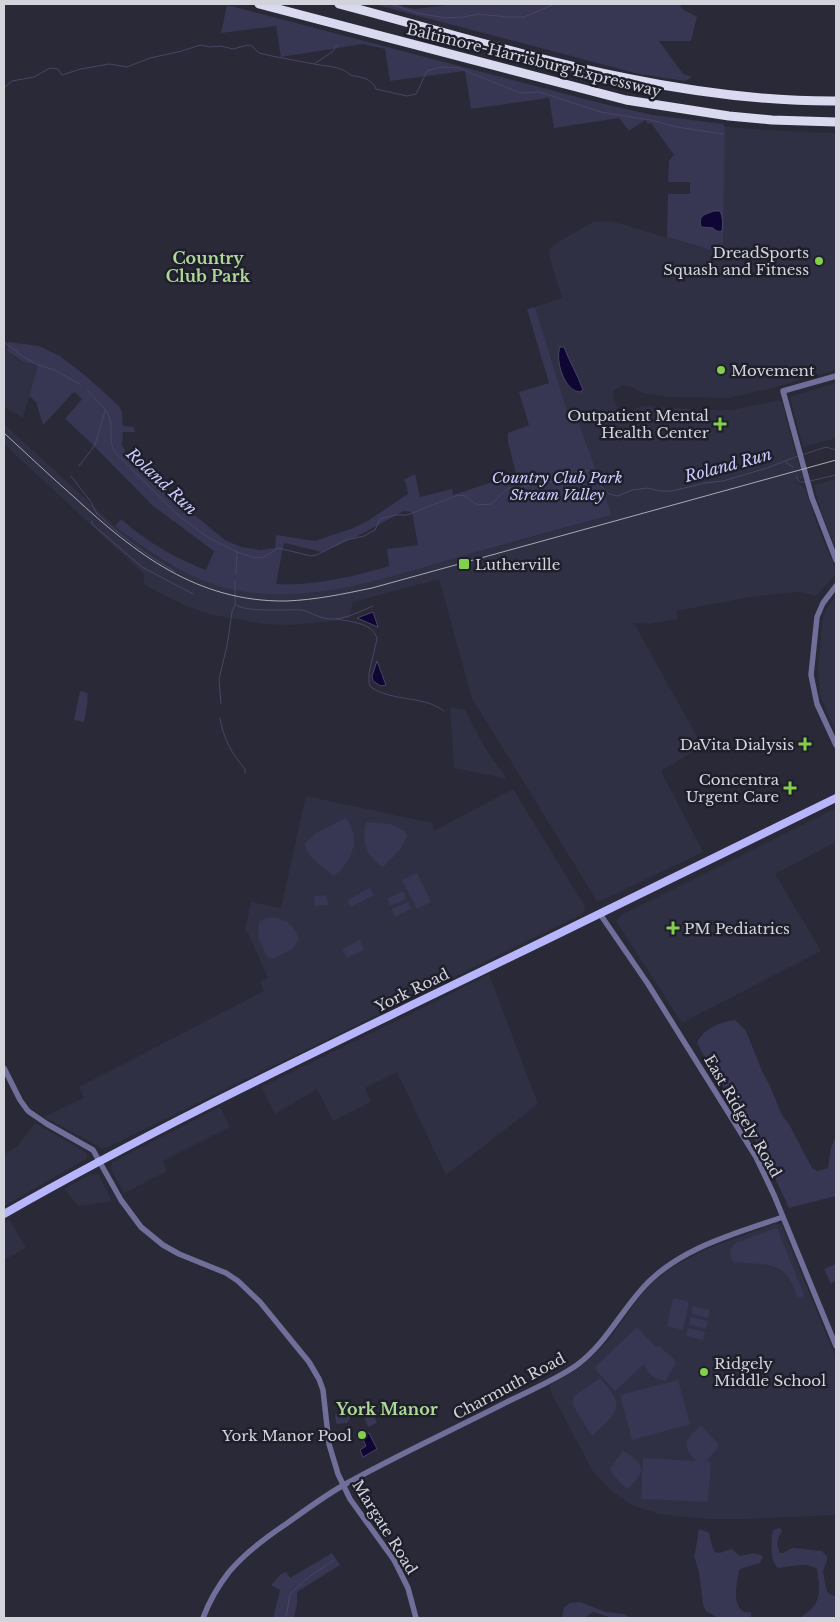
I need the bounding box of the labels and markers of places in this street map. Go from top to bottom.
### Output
place label: DreadSports Squash and Fitness [663,243,809,279]
marker: DreadSports Squash and Fitness [813,255,825,267]
place label: Movement [731,361,815,380]
marker: Movement [715,364,727,376]
place label: Outpatient Mental Health Center [567,406,710,442]
marker: Outpatient Mental Health Center [713,417,727,431]
place label: Lutherville [475,555,560,574]
marker: Lutherville [457,557,471,571]
place label: DaVita Dialysis [680,735,794,754]
marker: DaVita Dialysis [798,737,812,751]
place label: Concentra Urgent Care [686,770,780,806]
marker: Concentra Urgent Care [783,781,797,795]
place label: PM Pediatrics [684,919,790,938]
marker: PM Pediatrics [666,921,680,935]
place label: Ridgely Middle School [714,1354,826,1390]
marker: Ridgely Middle School [698,1366,710,1378]
place label: York Manor Pool [221,1426,352,1445]
marker: York Manor Pool [356,1429,368,1441]

